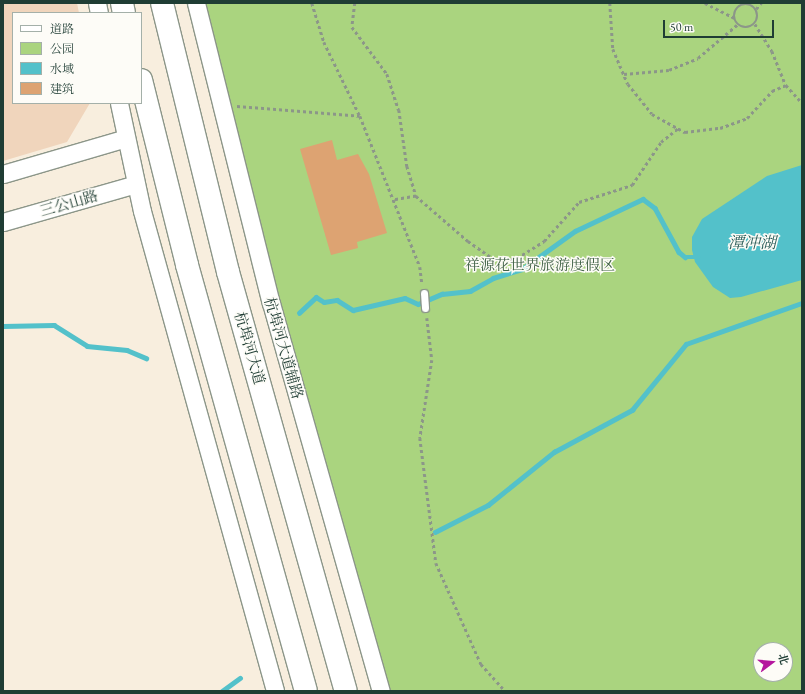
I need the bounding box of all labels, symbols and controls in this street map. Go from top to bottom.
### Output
legend [12,12,142,104]
scale bar [665,12,776,38]
text: 50 m [670,19,693,35]
text: 道路 [50,21,74,37]
text: 公园 [50,41,74,57]
text: 水域 [50,61,74,77]
text: 建筑 [50,81,74,97]
street label: 三公山路 [38,186,100,220]
water label: 潭冲湖 [728,233,776,253]
park label: 祥源花世界旅游度假区 [465,256,615,274]
street label: 杭埠河大道辅路 [261,295,307,401]
street label: 杭埠河大道 [231,309,269,387]
north arrow [753,642,793,682]
text: 北 [775,652,792,666]

